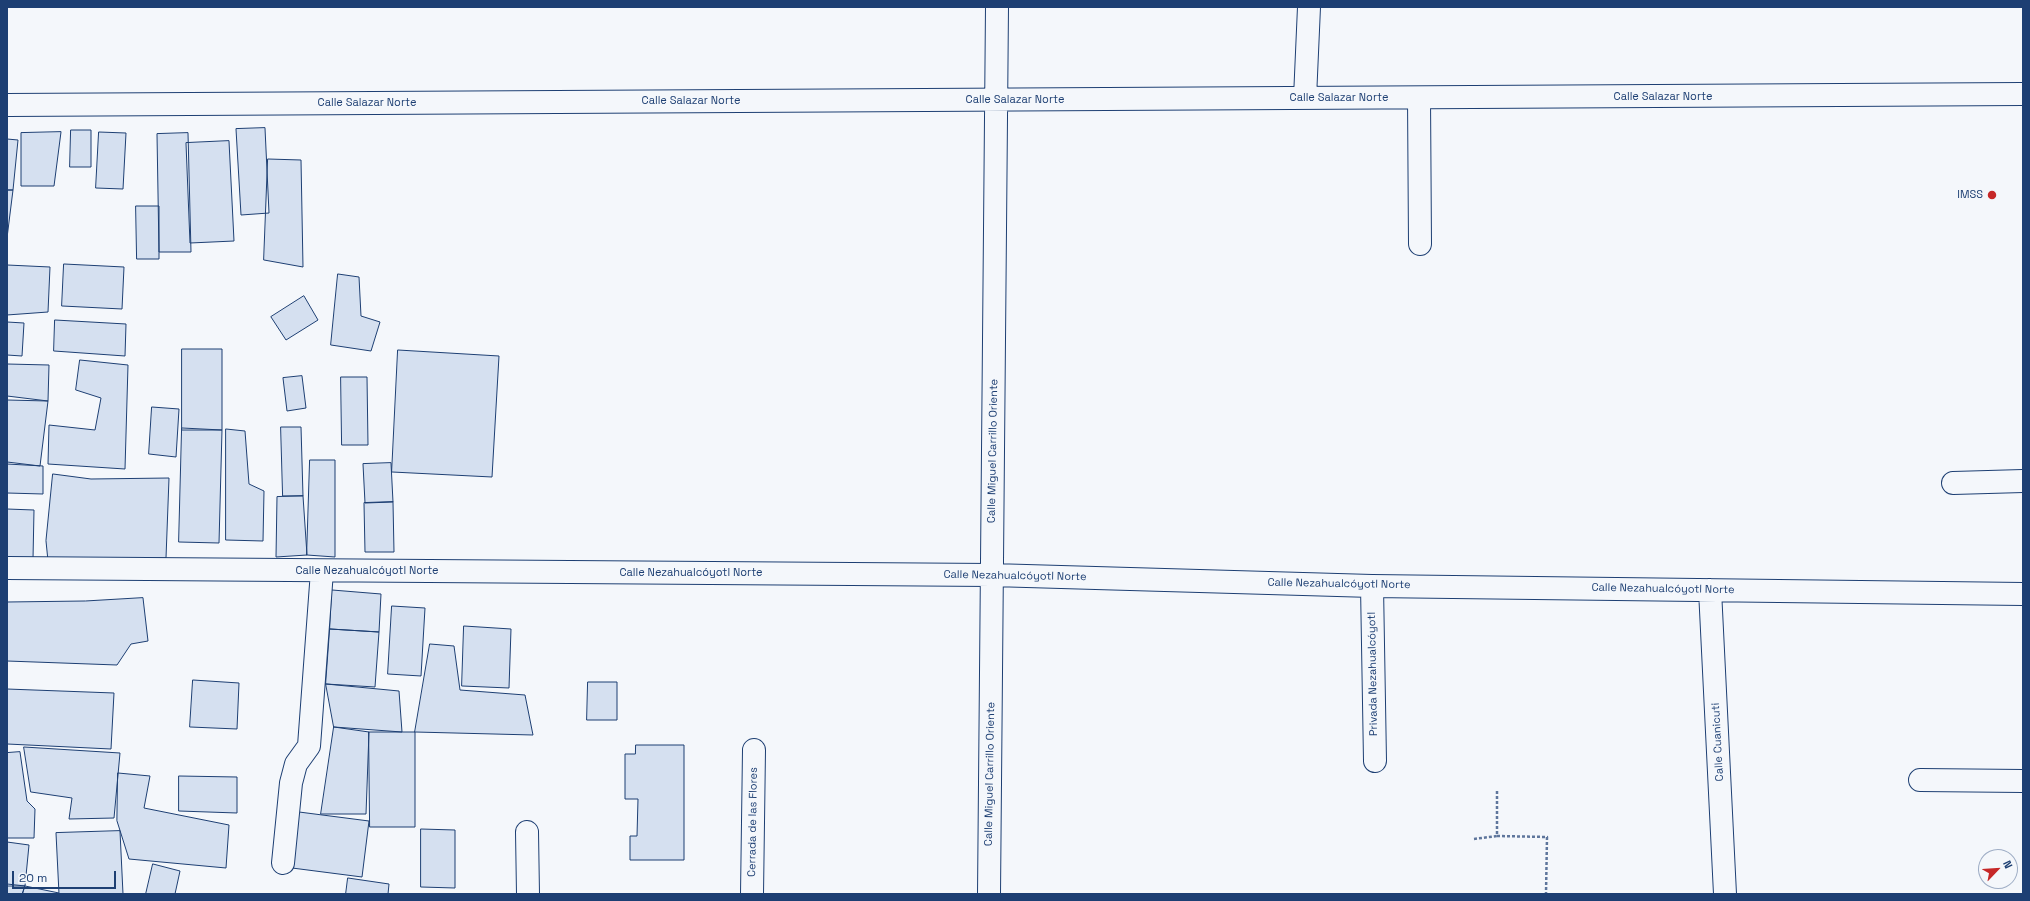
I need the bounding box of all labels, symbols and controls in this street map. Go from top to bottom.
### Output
street label: Calle Salazar Norte [1614,90,1712,104]
street label: Calle Salazar Norte [1290,91,1388,105]
street label: Calle Salazar Norte [966,93,1064,107]
street label: Calle Salazar Norte [642,94,740,108]
street label: Calle Salazar Norte [318,96,416,110]
place label: IMSS [1957,188,1983,202]
marker: IMSS [1986,189,1998,201]
street label: Calle Miguel Carrillo Oriente [985,379,1001,523]
street label: Calle Nezahualcóyotl Norte [295,564,439,578]
street label: Calle Nezahualcóyotl Norte [619,566,763,580]
street label: Calle Nezahualcóyotl Norte [943,568,1087,584]
street label: Calle Nezahualcóyotl Norte [1267,576,1411,592]
street label: Calle Nezahualcóyotl Norte [1591,581,1735,597]
street label: Privada Nezahualcóyotl [1365,612,1381,736]
street label: Calle Miguel Carrillo Oriente [982,702,998,846]
street label: Calle Cuanicuti [1709,702,1727,782]
street label: Cerrada de las Flores [745,767,761,877]
north arrow [1978,849,2018,889]
text: N [2000,858,2016,871]
scale bar [14,863,118,889]
text: 20 m [19,870,47,886]

